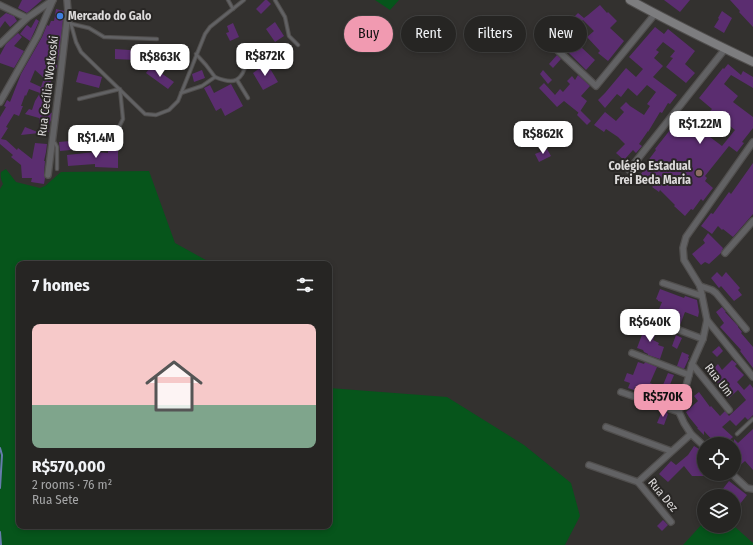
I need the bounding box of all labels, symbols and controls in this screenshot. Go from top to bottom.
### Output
place label: Mercado do Galo [68,9,152,23]
marker: Mercado do Galo [55,11,65,21]
chip: Buy [344,16,393,52]
chip: Rent [401,16,456,52]
chip: Filters [464,16,526,52]
chip: New [534,16,587,52]
street label: Rua Cecília Wotkoski [35,35,61,137]
pin: R$872K [232,43,298,77]
pin: R$863K [127,44,193,78]
text: R$872K [245,48,285,63]
text: R$863K [140,49,180,64]
pin: R$1.22M [663,111,737,145]
text: R$1.22M [678,116,722,131]
pin: R$862K [510,121,576,155]
pin: R$1.4M [63,125,129,159]
text: R$862K [523,126,563,141]
text: R$1.4M [77,130,115,145]
place label: Colégio Estadual Frei Beda Maria [608,159,692,187]
marker: Colégio Estadual Frei Beda Maria [694,168,704,178]
icon: filters [294,274,316,296]
text: 7 homes [32,275,90,296]
pin: R$640K [617,309,683,343]
text: R$640K [629,314,671,329]
icon: home [138,350,210,422]
street label: Rua Um [702,361,736,399]
pin: R$570K [630,384,696,418]
text: R$570K [643,389,683,404]
map controls [697,437,741,533]
button: locate [697,437,741,481]
text: R$570,000 [32,456,106,477]
street label: Rua Dez [645,476,681,515]
text: 2 rooms · 76 m² [32,477,112,492]
button: layers [697,489,741,533]
text: Rua Sete [32,492,79,507]

